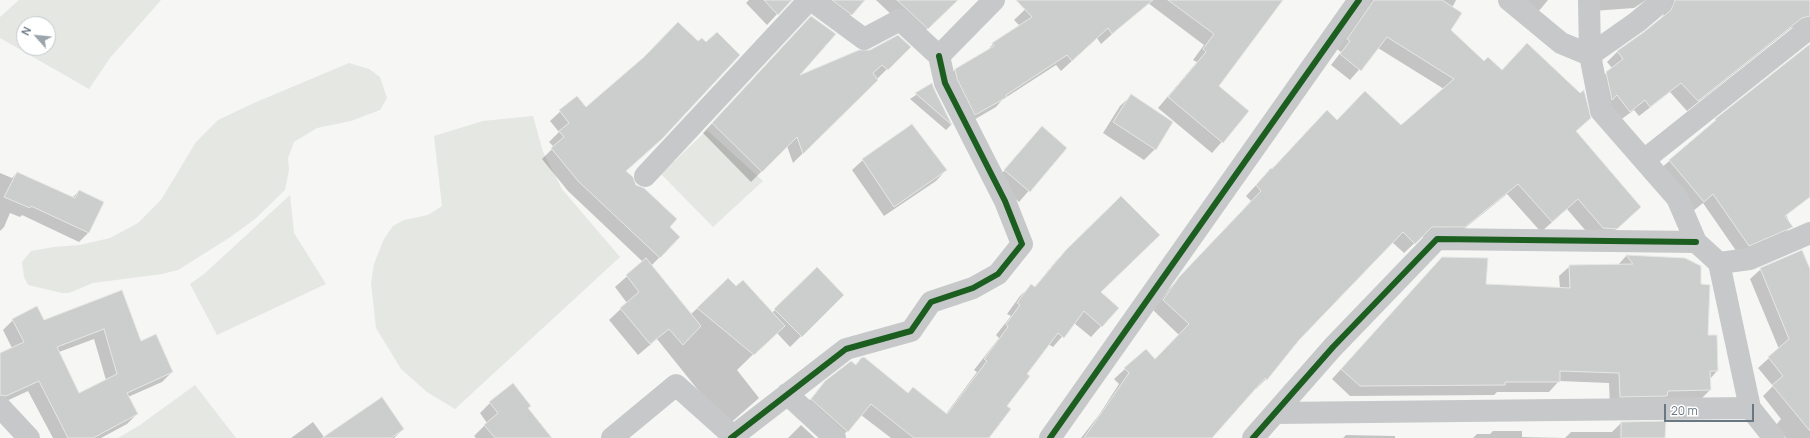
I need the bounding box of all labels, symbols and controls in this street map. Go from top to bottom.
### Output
north arrow [16,16,56,56]
text: N [17,24,34,38]
scale bar [1666,396,1756,422]
text: 20 m [1671,402,1698,419]

